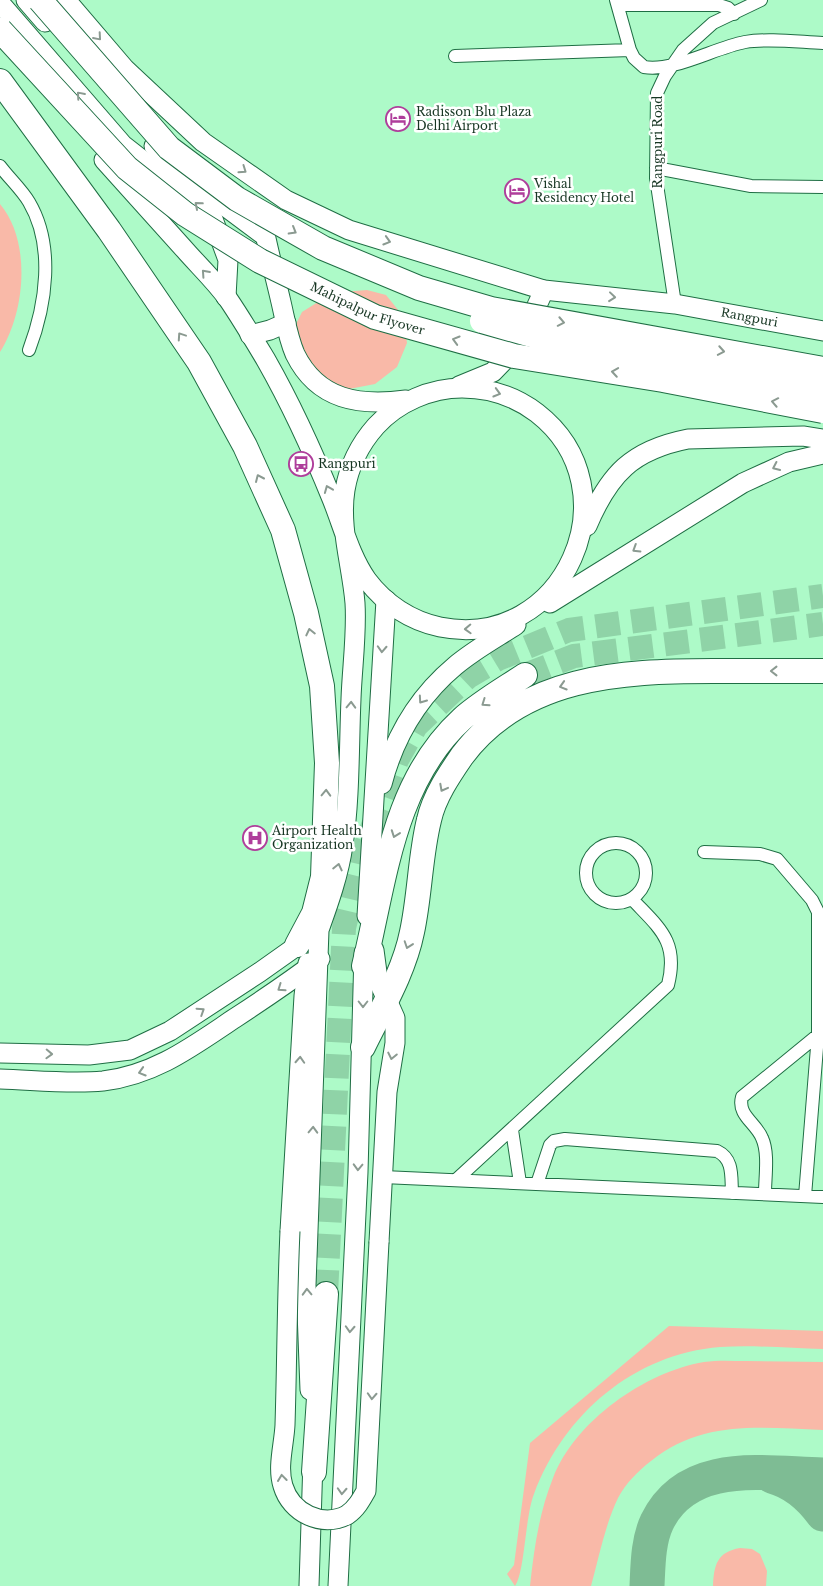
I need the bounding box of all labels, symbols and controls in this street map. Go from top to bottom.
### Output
one-way arrow [92,31,100,40]
one-way arrow [76,91,85,100]
street label: Rangpuri Road [650,96,665,188]
place label: Radisson Blu Plaza Delhi Airport [416,104,532,133]
hotel icon: Radisson Blu Plaza Delhi Airport [385,106,411,132]
one-way arrow [237,164,247,173]
place label: Vishal Residency Hotel [533,176,634,205]
hotel icon: Vishal Residency Hotel [504,178,530,204]
one-way arrow [195,201,204,210]
one-way arrow [288,225,297,235]
one-way arrow [383,236,391,246]
one-way arrow [202,269,211,278]
street label: Mahipalpur Flyover [308,279,427,338]
one-way arrow [608,291,616,302]
street label: Rangpuri [720,305,779,330]
one-way arrow [557,316,566,327]
one-way arrow [178,332,187,342]
one-way arrow [453,335,461,345]
one-way arrow [717,346,726,356]
one-way arrow [611,368,620,378]
one-way arrow [492,387,500,397]
one-way arrow [771,397,780,408]
bus stop icon: Rangpuri [288,451,314,477]
place label: Rangpuri [318,456,376,471]
one-way arrow [772,461,781,472]
one-way arrow [255,474,266,483]
one-way arrow [324,485,334,494]
one-way arrow [632,542,641,552]
one-way arrow [464,624,472,634]
one-way arrow [305,627,316,636]
one-way arrow [376,645,387,653]
one-way arrow [770,666,778,676]
one-way arrow [560,680,568,690]
one-way arrow [419,695,428,704]
one-way arrow [481,697,491,706]
one-way arrow [345,701,356,709]
one-way arrow [439,782,449,791]
one-way arrow [321,788,332,796]
place label: Airport Health Organization [271,823,362,852]
hospital icon: Airport Health Organization [242,825,268,851]
one-way arrow [391,829,401,838]
one-way arrow [332,862,343,871]
one-way arrow [404,941,414,949]
one-way arrow [277,982,286,991]
one-way arrow [358,1001,368,1009]
one-way arrow [195,1008,204,1017]
one-way arrow [45,1049,53,1060]
one-way arrow [388,1051,398,1060]
one-way arrow [295,1055,306,1063]
one-way arrow [138,1066,147,1076]
one-way arrow [307,1126,318,1134]
one-way arrow [353,1164,363,1171]
one-way arrow [301,1288,312,1296]
one-way arrow [345,1325,356,1333]
one-way arrow [366,1392,377,1400]
one-way arrow [277,1474,288,1482]
one-way arrow [337,1488,348,1496]

